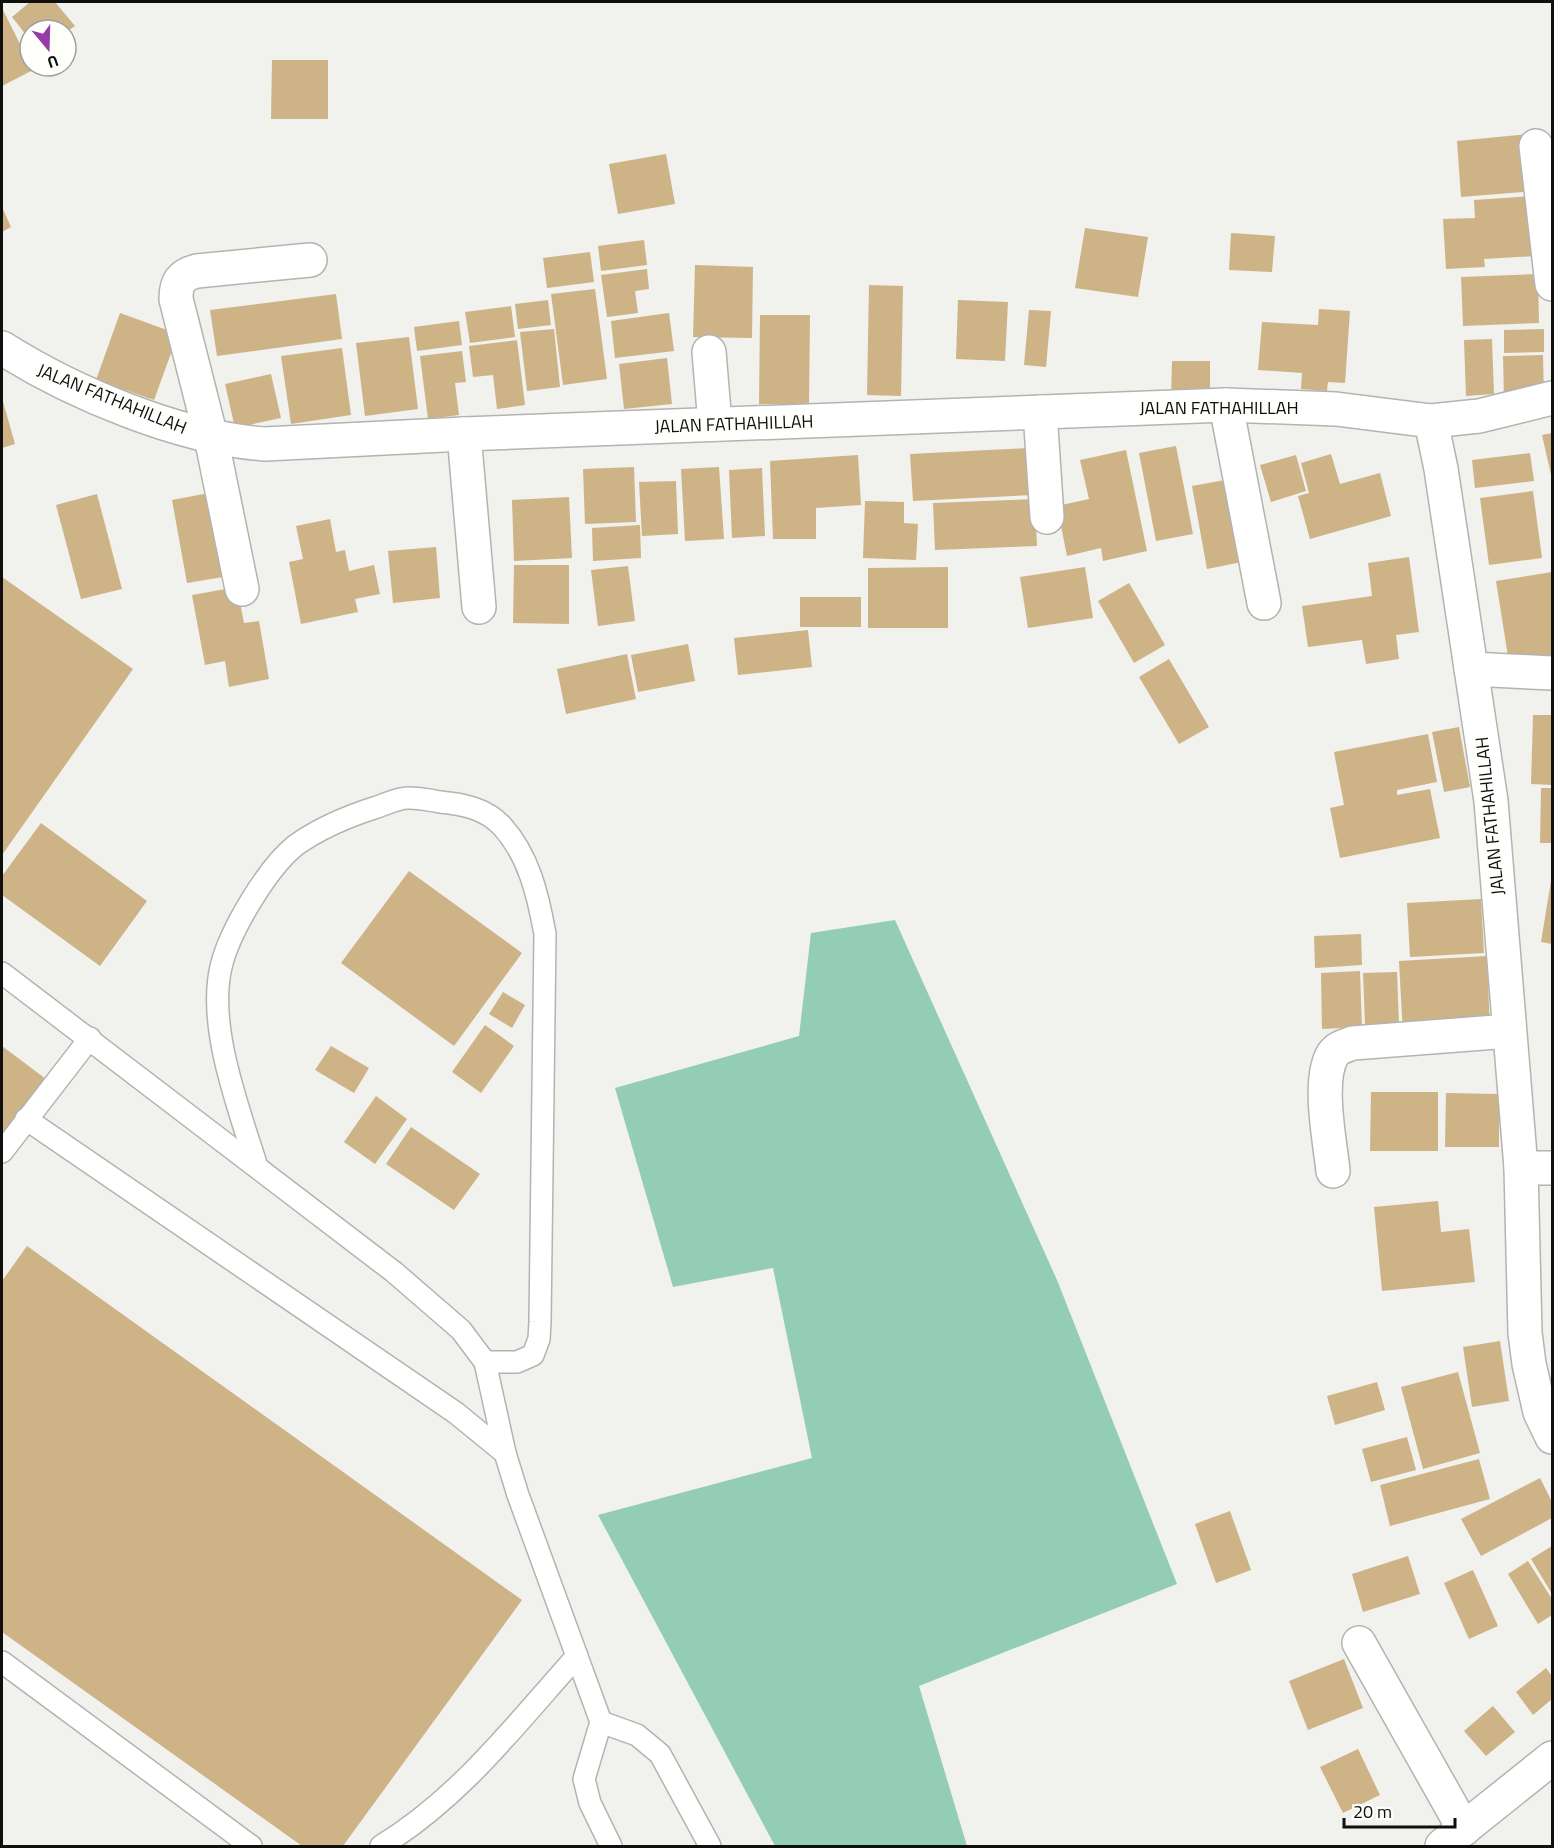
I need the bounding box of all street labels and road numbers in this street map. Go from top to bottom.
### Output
street label: JALAN FATHAHILLAH [33,356,191,441]
street label: JALAN FATHAHILLAH [1139,394,1299,421]
street label: JALAN FATHAHILLAH [654,407,814,440]
street label: JALAN FATHAHILLAH [1468,735,1511,897]

